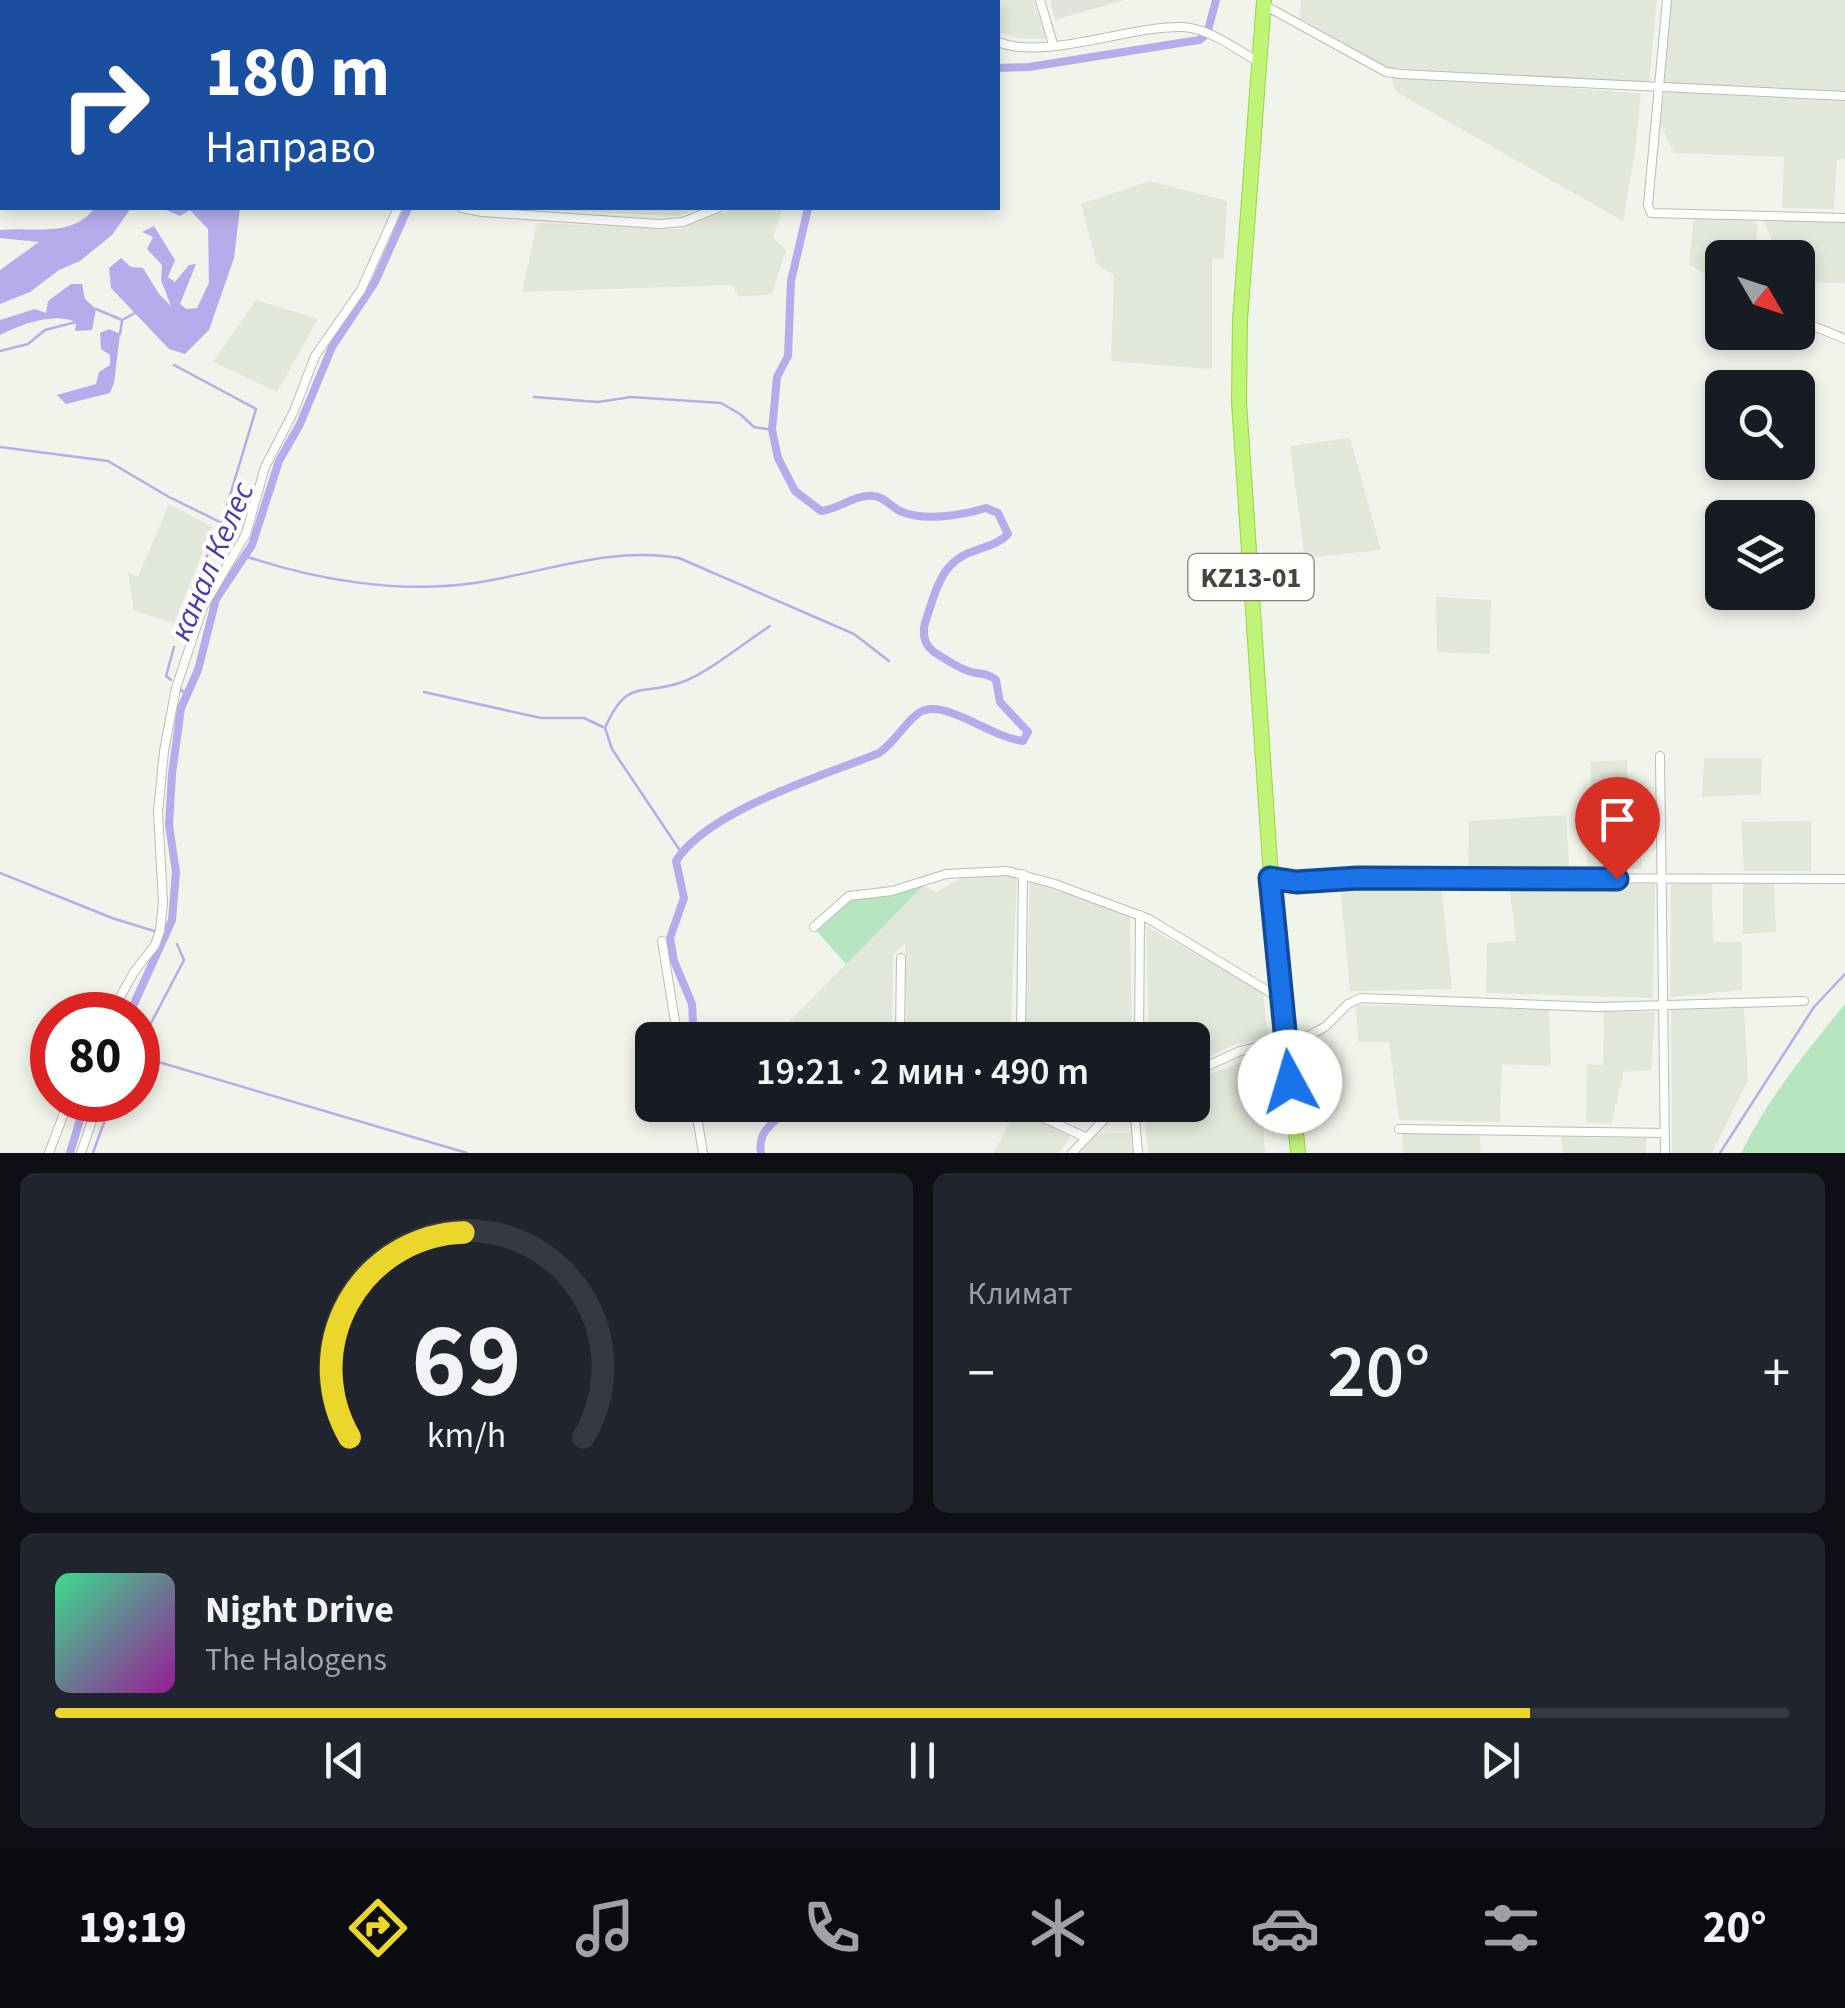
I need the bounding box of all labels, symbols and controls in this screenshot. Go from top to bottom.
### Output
text: 180 m [205,23,390,123]
icon: right [40,40,170,170]
text: Направо [205,116,376,180]
north arrow [1705,240,1815,350]
map controls [1705,240,1815,610]
button: search [1705,370,1815,480]
water label: канал Келес [158,475,266,648]
button: layers [1705,500,1815,610]
road number: KZ13-01 [1188,554,1314,600]
pin [1575,777,1660,880]
icon: arrive [1590,792,1645,847]
speed limit sign: 80 [30,992,160,1122]
position arrow [1238,1030,1342,1134]
text: 19:21 · 2 мин · 490 m [756,1045,1089,1099]
text: Климат [968,1271,1072,1317]
text: 69 [411,1289,521,1437]
text: 20° [1327,1319,1430,1426]
text: − [968,1335,995,1413]
text: + [1763,1335,1790,1413]
text: km/h [427,1410,506,1461]
text: Night Drive [205,1583,394,1637]
text: The Halogens [205,1637,387,1683]
icon: previous [317,1733,372,1788]
icon: pause [895,1733,950,1788]
icon: next [1473,1733,1528,1788]
icon: directions [343,1893,413,1963]
icon: music [570,1893,640,1963]
icon: phone [797,1893,867,1963]
icon: climate [1023,1893,1093,1963]
icon: car [1250,1893,1320,1963]
icon: filters [1476,1893,1546,1963]
text: 19:19 [78,1896,187,1960]
text: 20° [1703,1896,1767,1960]

